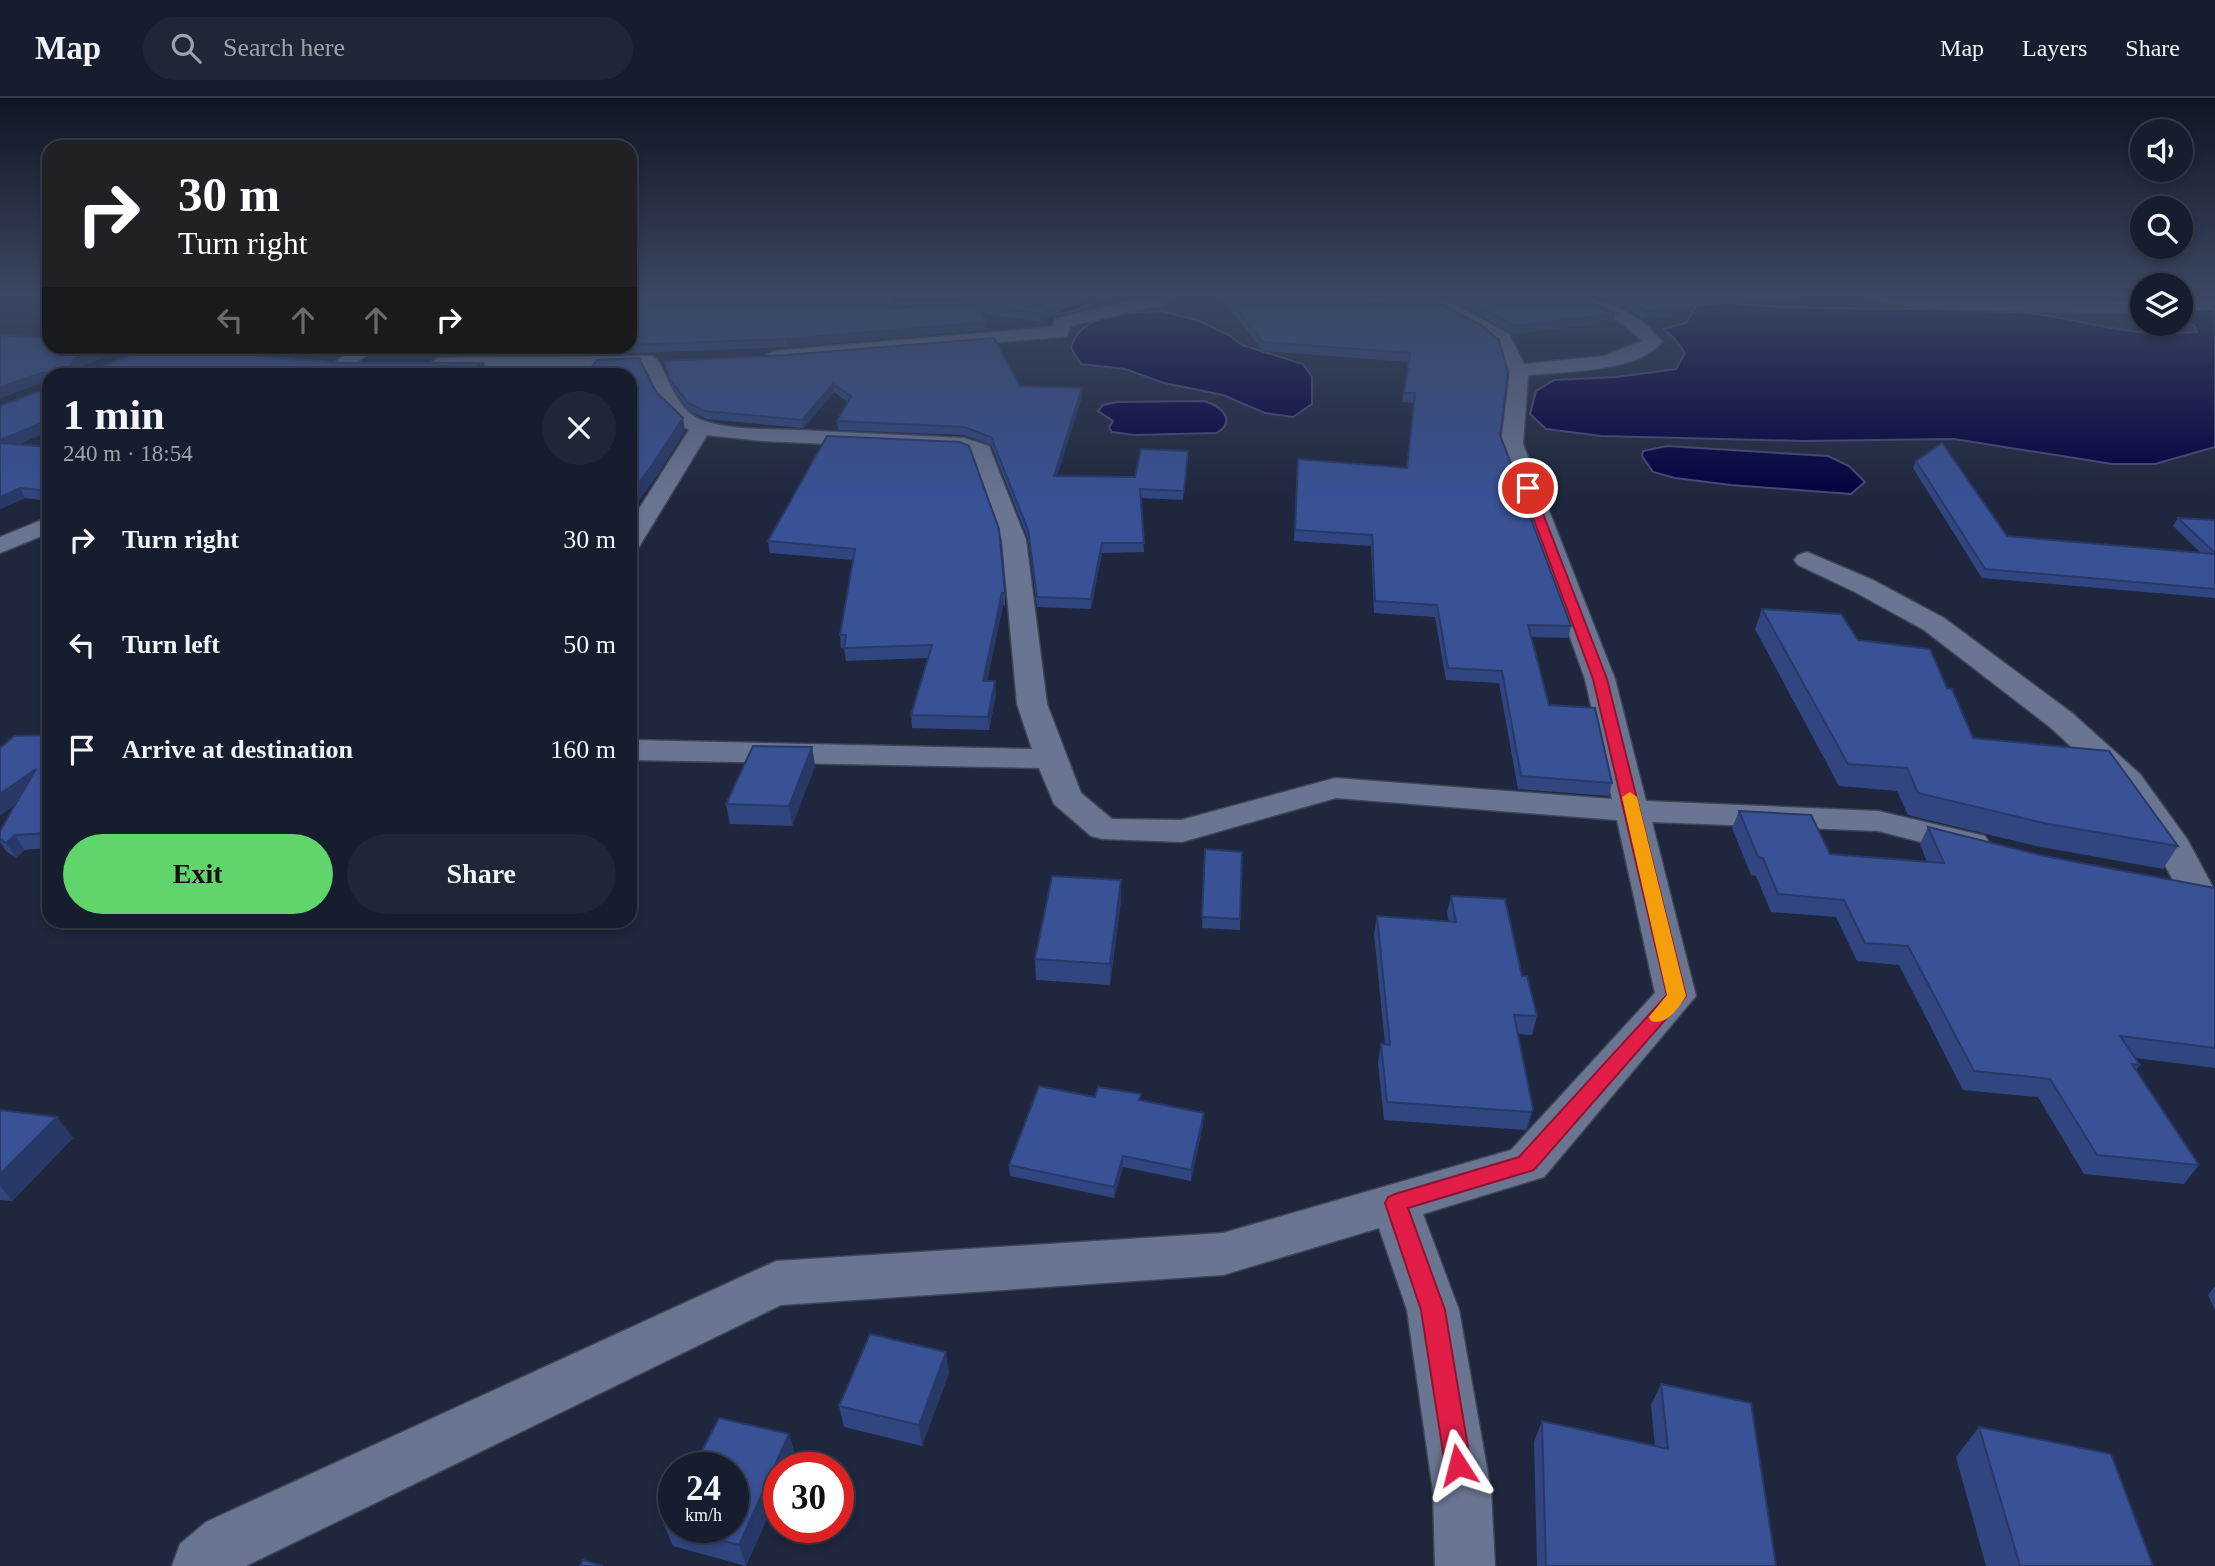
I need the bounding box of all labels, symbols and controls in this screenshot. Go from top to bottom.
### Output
search box [143,17,633,80]
icon: search [167,29,205,67]
text: Map [35,30,101,66]
text: Search here [223,33,345,62]
text: Map [1940,35,1984,61]
text: Layers [2022,35,2087,61]
text: Share [2125,35,2180,61]
map controls [2130,119,2193,336]
button: sound [2130,119,2193,182]
text: 30 m [178,167,280,222]
icon: right [63,168,154,259]
button: search [2130,196,2193,259]
text: Turn right [178,225,308,261]
button: layers [2130,273,2193,336]
icon: left [211,301,249,339]
icon: ahead [284,301,322,339]
icon: ahead [357,301,395,339]
icon: right [430,301,468,339]
button: close [542,391,616,465]
text: 1 min [63,392,165,438]
text: 240 m · 18:54 [63,441,193,466]
pin [1498,458,1558,518]
icon: arrive [1509,469,1547,507]
icon: right [63,521,101,559]
text: Turn right [122,525,239,554]
text: 30 m [563,525,616,554]
icon: left [63,626,101,664]
text: Turn left [122,630,220,659]
text: 50 m [563,630,616,659]
icon: arrive [63,731,101,769]
text: Arrive at destination [122,735,353,764]
text: 160 m [550,735,616,764]
button: Exit [63,834,333,914]
button: Share [347,834,616,914]
position arrow [1421,1428,1495,1502]
speed limit sign: 30 [763,1452,854,1543]
text: 24 [686,1469,721,1508]
text: km/h [685,1505,722,1525]

